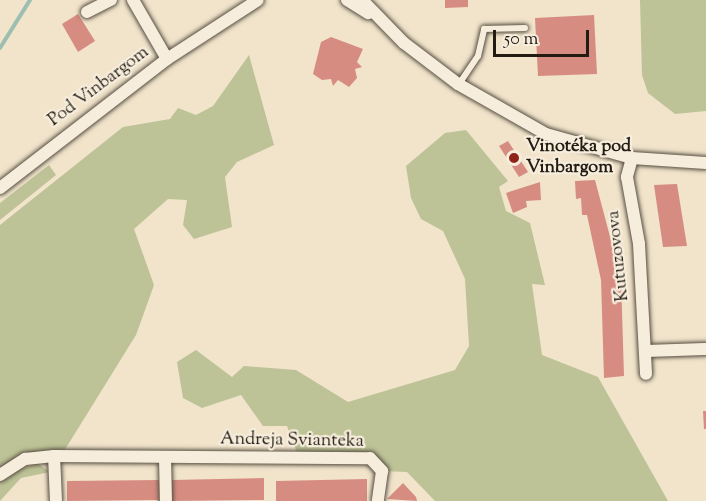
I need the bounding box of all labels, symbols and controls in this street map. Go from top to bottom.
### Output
scale bar [496,18,592,56]
text: 50 m [504,27,538,53]
street label: Pod Vinbargom [44,42,154,132]
place label: Vinotéka pod Vinbargom [526,137,631,180]
marker: Vinotéka pod Vinbargom [507,151,521,165]
street label: Kutuzovova [603,209,635,303]
street label: Andreja Svianteka [220,429,364,453]

